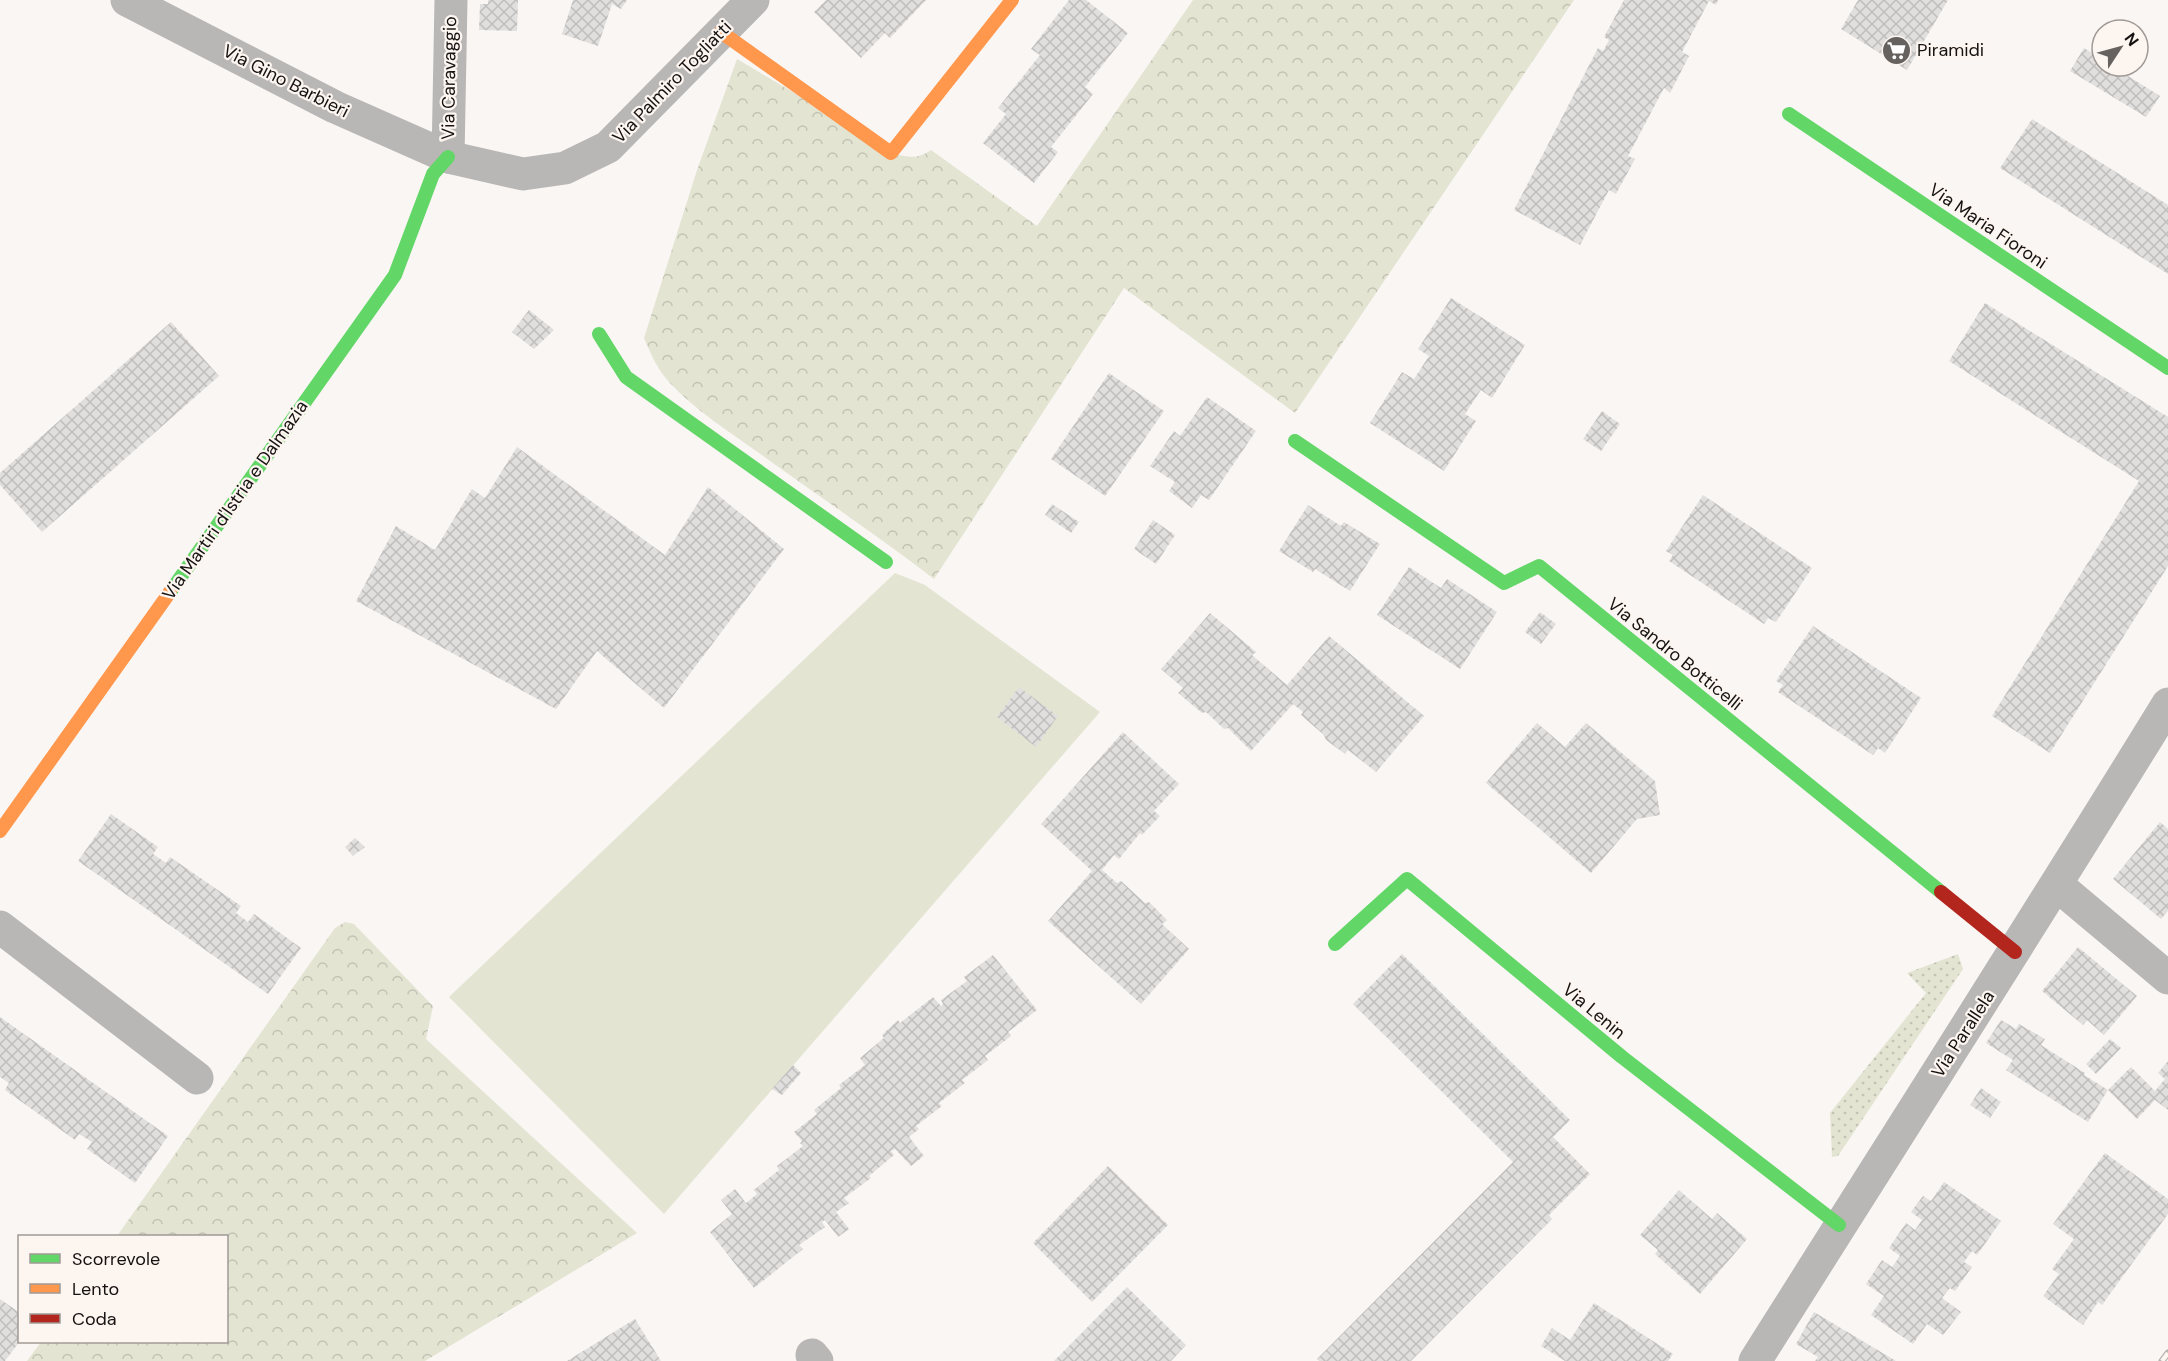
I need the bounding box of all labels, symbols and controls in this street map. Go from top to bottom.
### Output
street label: Via Palmiro Togliatti [607,15,737,149]
street label: Via Caravaggio [436,16,462,140]
north arrow [2090,18,2150,78]
text: N [2120,29,2144,50]
supermarket icon: Piramidi [1880,34,1912,66]
place label: Piramidi [1917,38,1984,62]
street label: Via Gino Barbieri [219,39,353,123]
street label: Via Maria Fioroni [1924,178,2052,274]
street label: Via Martiri d'Istria e Dalmazia [157,395,313,605]
street label: Via Sandro Botticelli [1603,592,1747,716]
street label: Via Lenin [1557,978,1631,1044]
street label: Via Parallela [1926,986,2000,1082]
legend [18,1235,228,1343]
text: Scorrevole [72,1247,160,1271]
text: Lento [72,1277,119,1301]
text: Coda [72,1307,117,1331]

